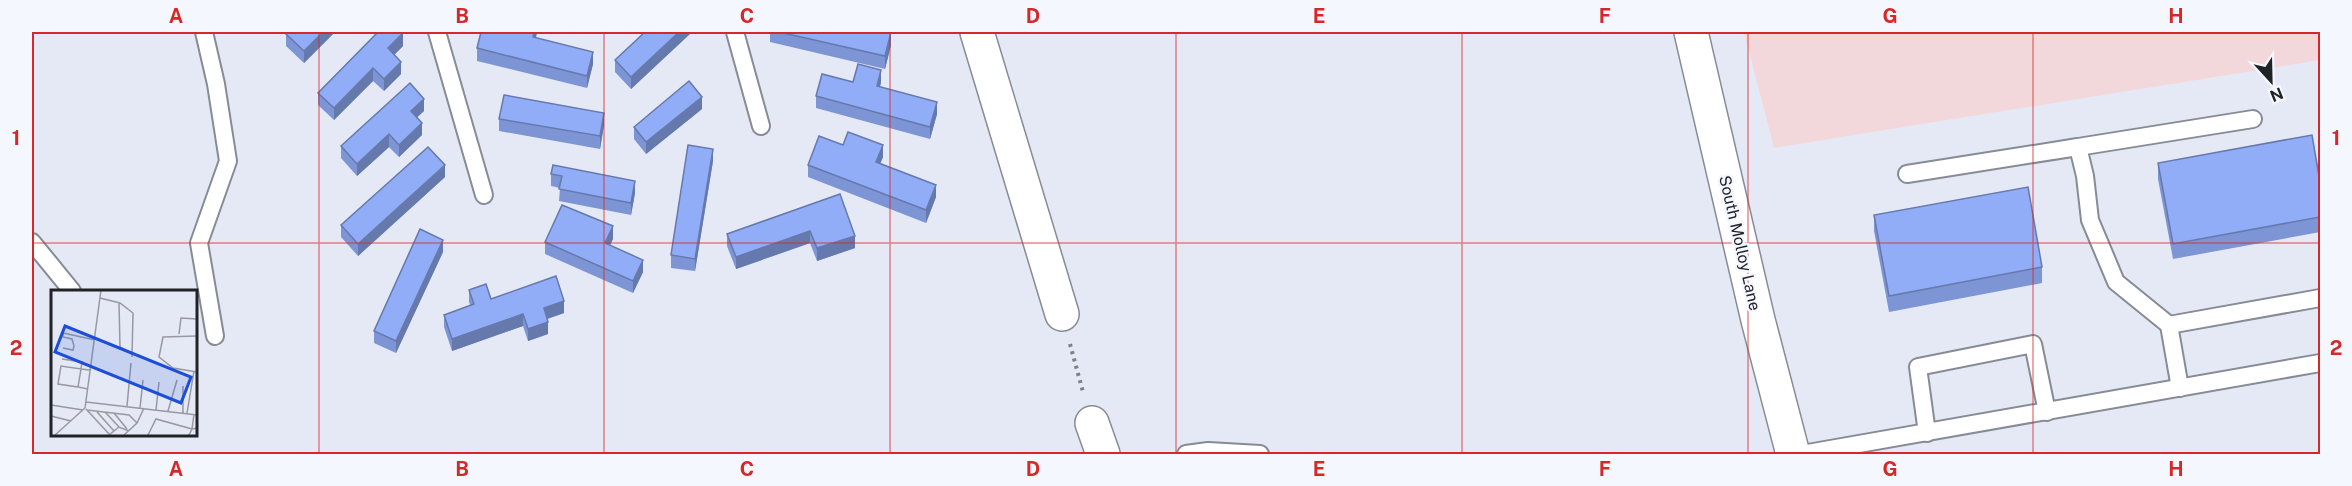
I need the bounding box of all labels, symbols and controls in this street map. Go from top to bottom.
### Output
text: A [169,4,183,28]
text: B [455,4,469,28]
text: C [740,4,754,28]
text: D [1026,4,1040,28]
text: E [1313,4,1325,28]
text: F [1599,4,1611,28]
text: G [1882,4,1898,28]
text: H [2168,4,2184,28]
north arrow [2241,51,2301,111]
text: N [2267,83,2286,106]
text: 1 [12,126,20,150]
text: 1 [2332,126,2340,150]
street label: South Molloy Lane [1715,174,1765,312]
inset map [51,290,196,435]
text: 2 [10,336,22,360]
text: 2 [2330,336,2342,360]
text: A [169,457,183,481]
text: B [455,457,469,481]
text: C [740,457,754,481]
text: D [1026,457,1040,481]
text: E [1313,457,1325,481]
text: F [1599,457,1611,481]
text: G [1882,457,1898,481]
text: H [2168,457,2184,481]

